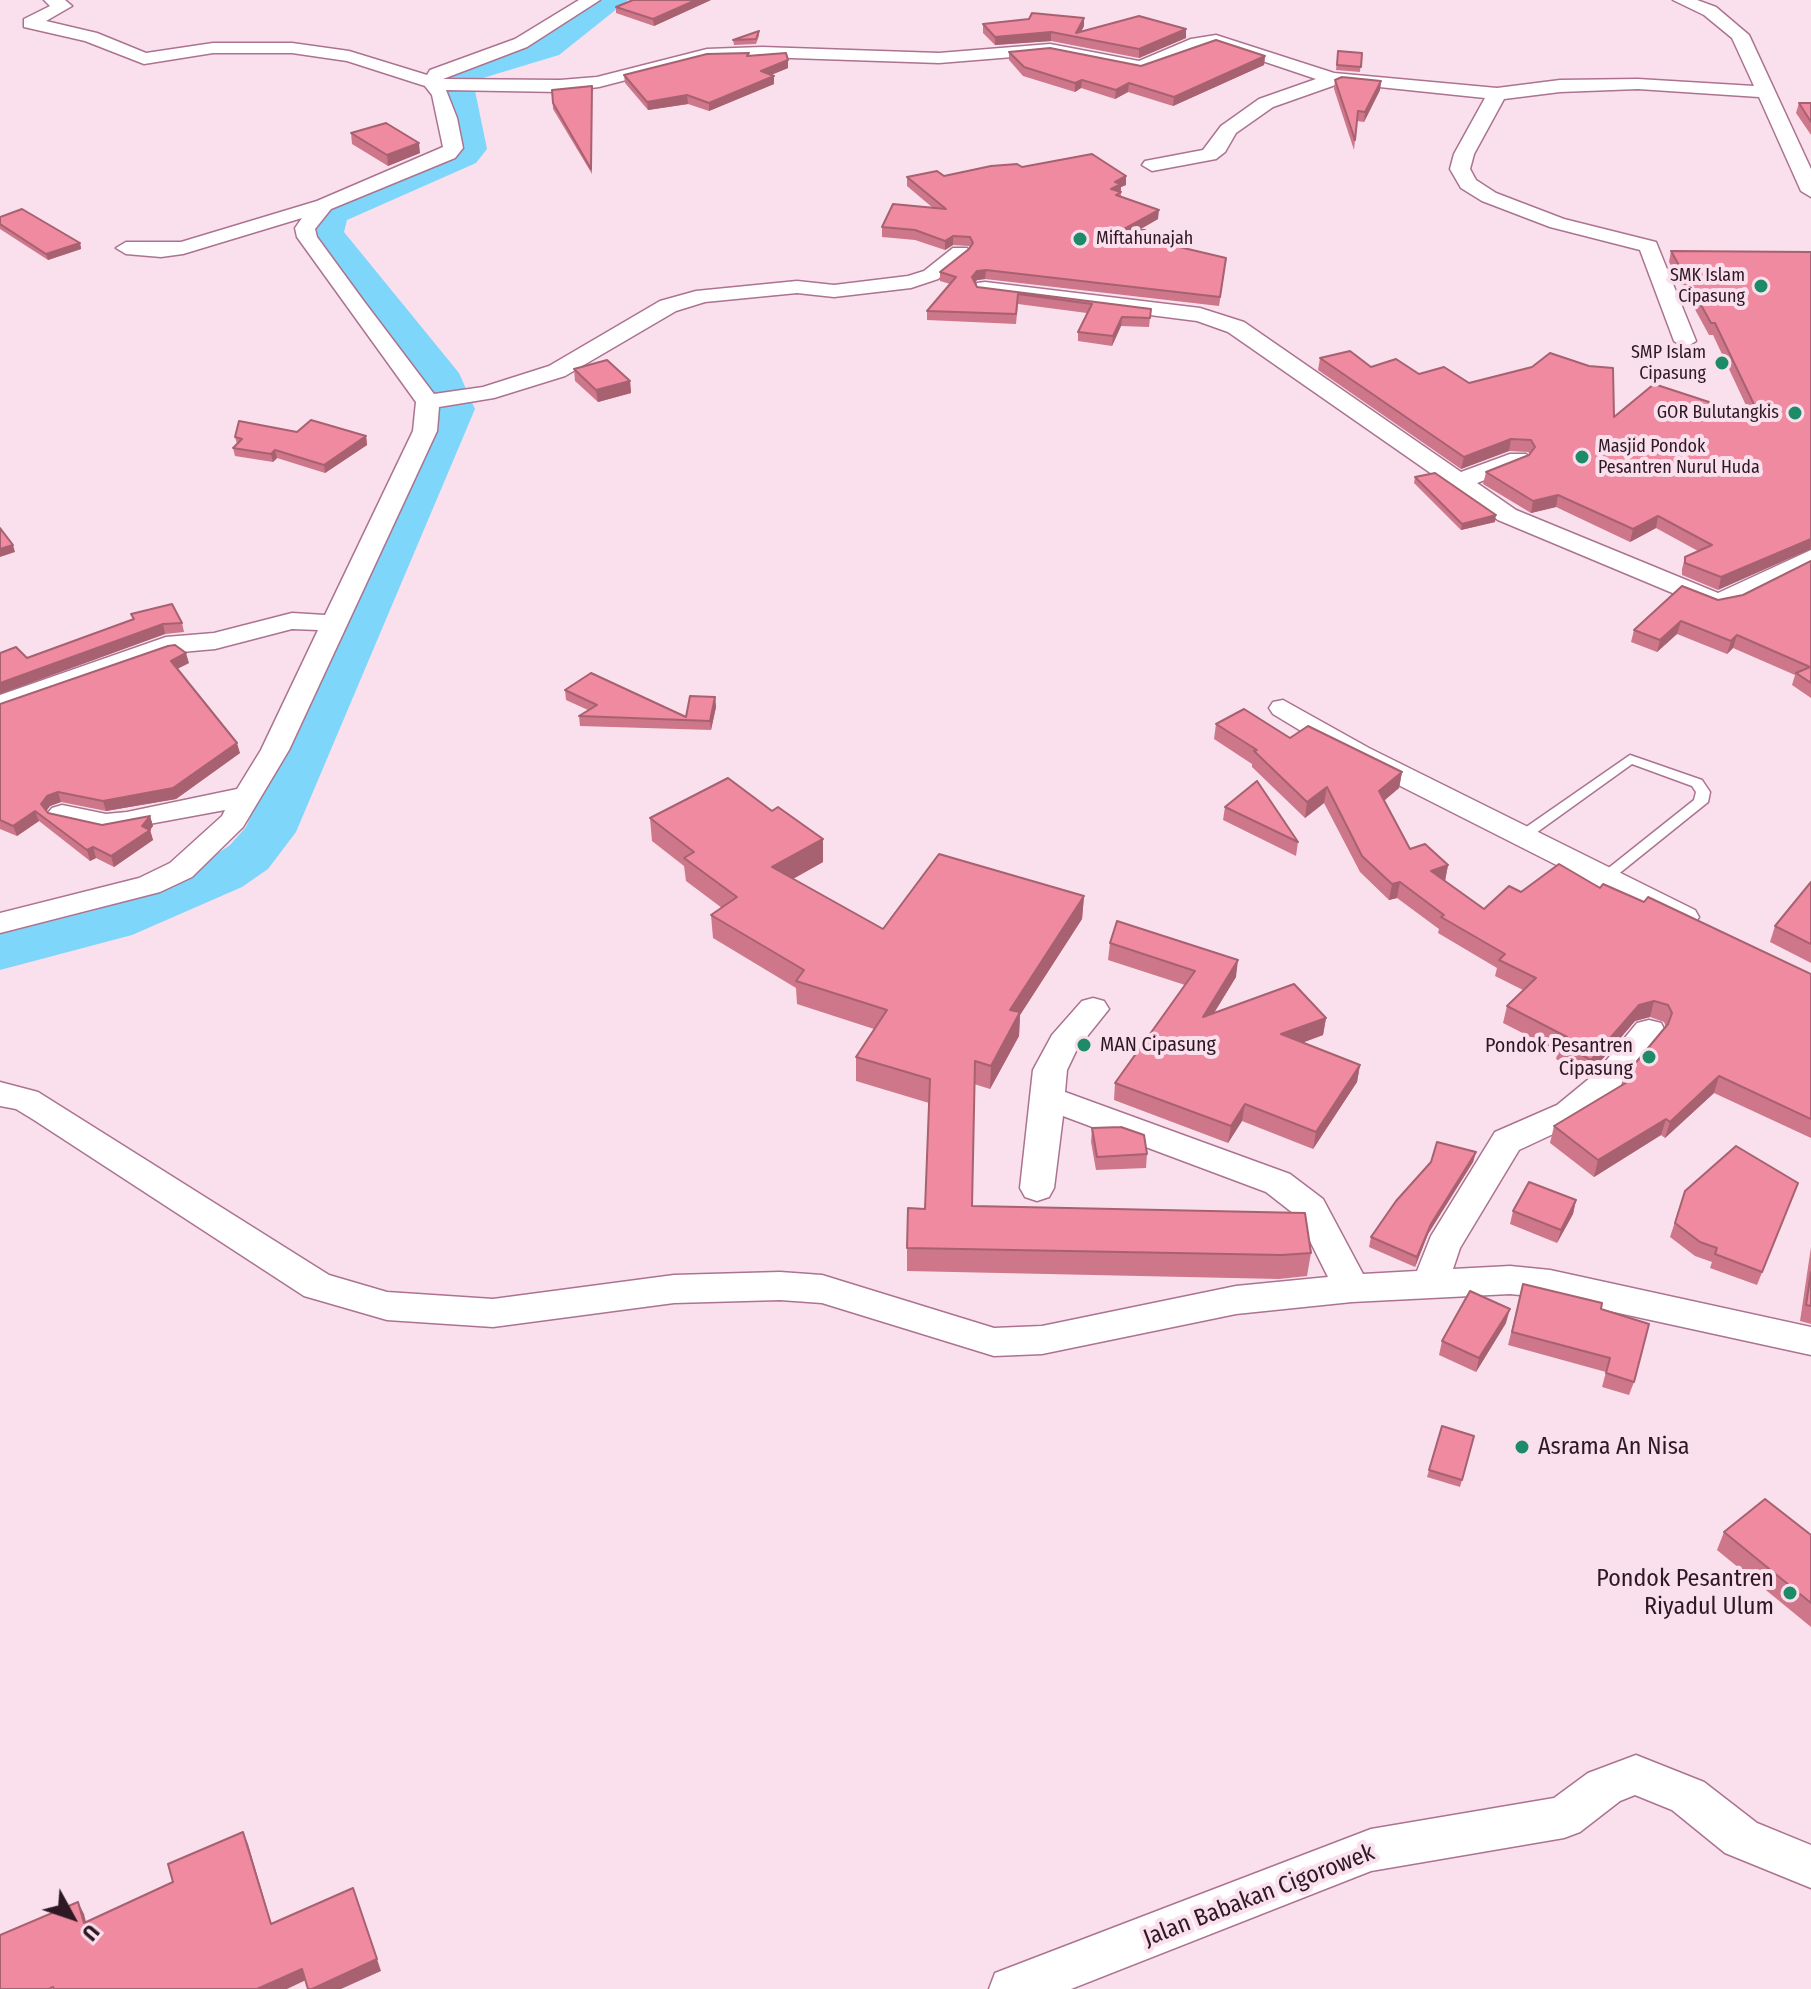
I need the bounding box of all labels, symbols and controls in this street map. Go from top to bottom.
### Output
place label: Miftahunajah [1096,228,1193,250]
marker: Miftahunajah [1071,230,1089,248]
place label: SMK Islam Cipasung [1670,265,1745,308]
marker: SMK Islam Cipasung [1752,277,1770,295]
place label: SMP Islam Cipasung [1631,342,1706,384]
marker: SMP Islam Cipasung [1713,354,1731,372]
place label: GOR Bulutangkis [1657,402,1779,424]
marker: GOR Bulutangkis [1786,404,1804,422]
place label: Masjid Pondok Pesantren Nurul Huda [1598,436,1760,478]
marker: Masjid Pondok Pesantren Nurul Huda [1573,448,1591,466]
place label: MAN Cipasung [1100,1033,1216,1057]
place label: Pondok Pesantren Cipasung [1485,1034,1633,1081]
marker: MAN Cipasung [1075,1036,1093,1054]
marker: Pondok Pesantren Cipasung [1640,1048,1658,1066]
place label: Asrama An Nisa [1538,1433,1689,1461]
marker: Asrama An Nisa [1513,1438,1531,1456]
place label: Pondok Pesantren Riyadul Ulum [1596,1565,1774,1621]
marker: Pondok Pesantren Riyadul Ulum [1781,1584,1799,1602]
street label: Jalan Babakan Cigorowek [1139,1839,1379,1953]
north arrow [32,1877,112,1957]
text: U [76,1919,105,1946]

